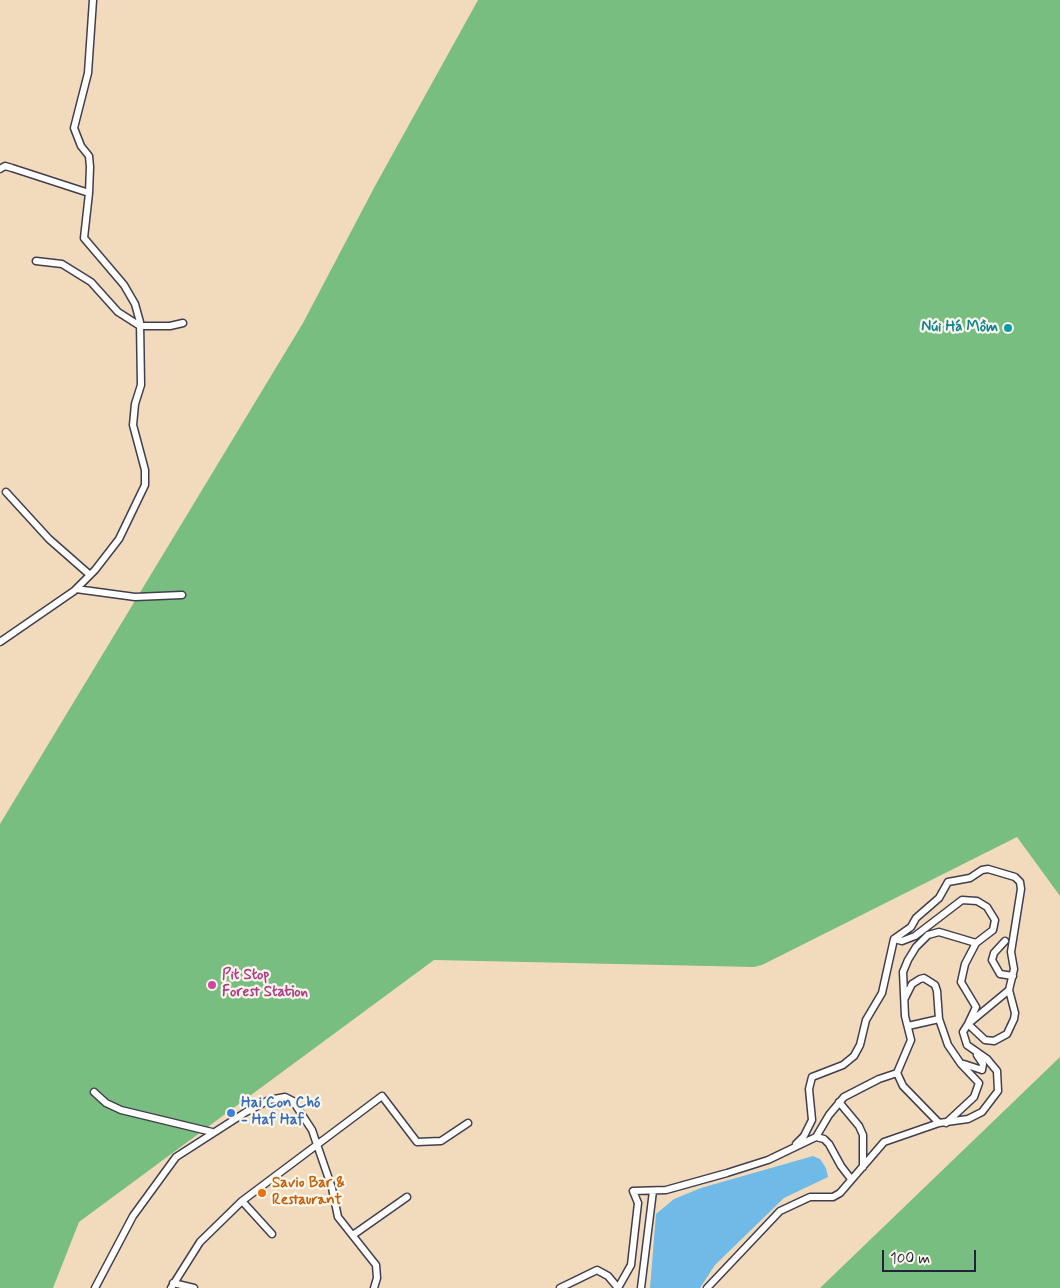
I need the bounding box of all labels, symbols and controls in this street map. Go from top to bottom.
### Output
place label: Núi Há Mồm [921,319,998,337]
marker: Núi Há Mồm [1002,322,1014,334]
place label: Pit Stop Forest Station [222,967,308,1002]
marker: Pit Stop Forest Station [206,979,218,991]
place label: Hai Con Chó - Haf Haf [241,1095,321,1130]
marker: Hai Con Chó - Haf Haf [225,1107,237,1119]
place label: Savio Bar & Restaurant [272,1175,345,1210]
marker: Savio Bar & Restaurant [256,1187,268,1199]
scale bar [885,1240,979,1272]
text: 100 m [890,1249,930,1269]

